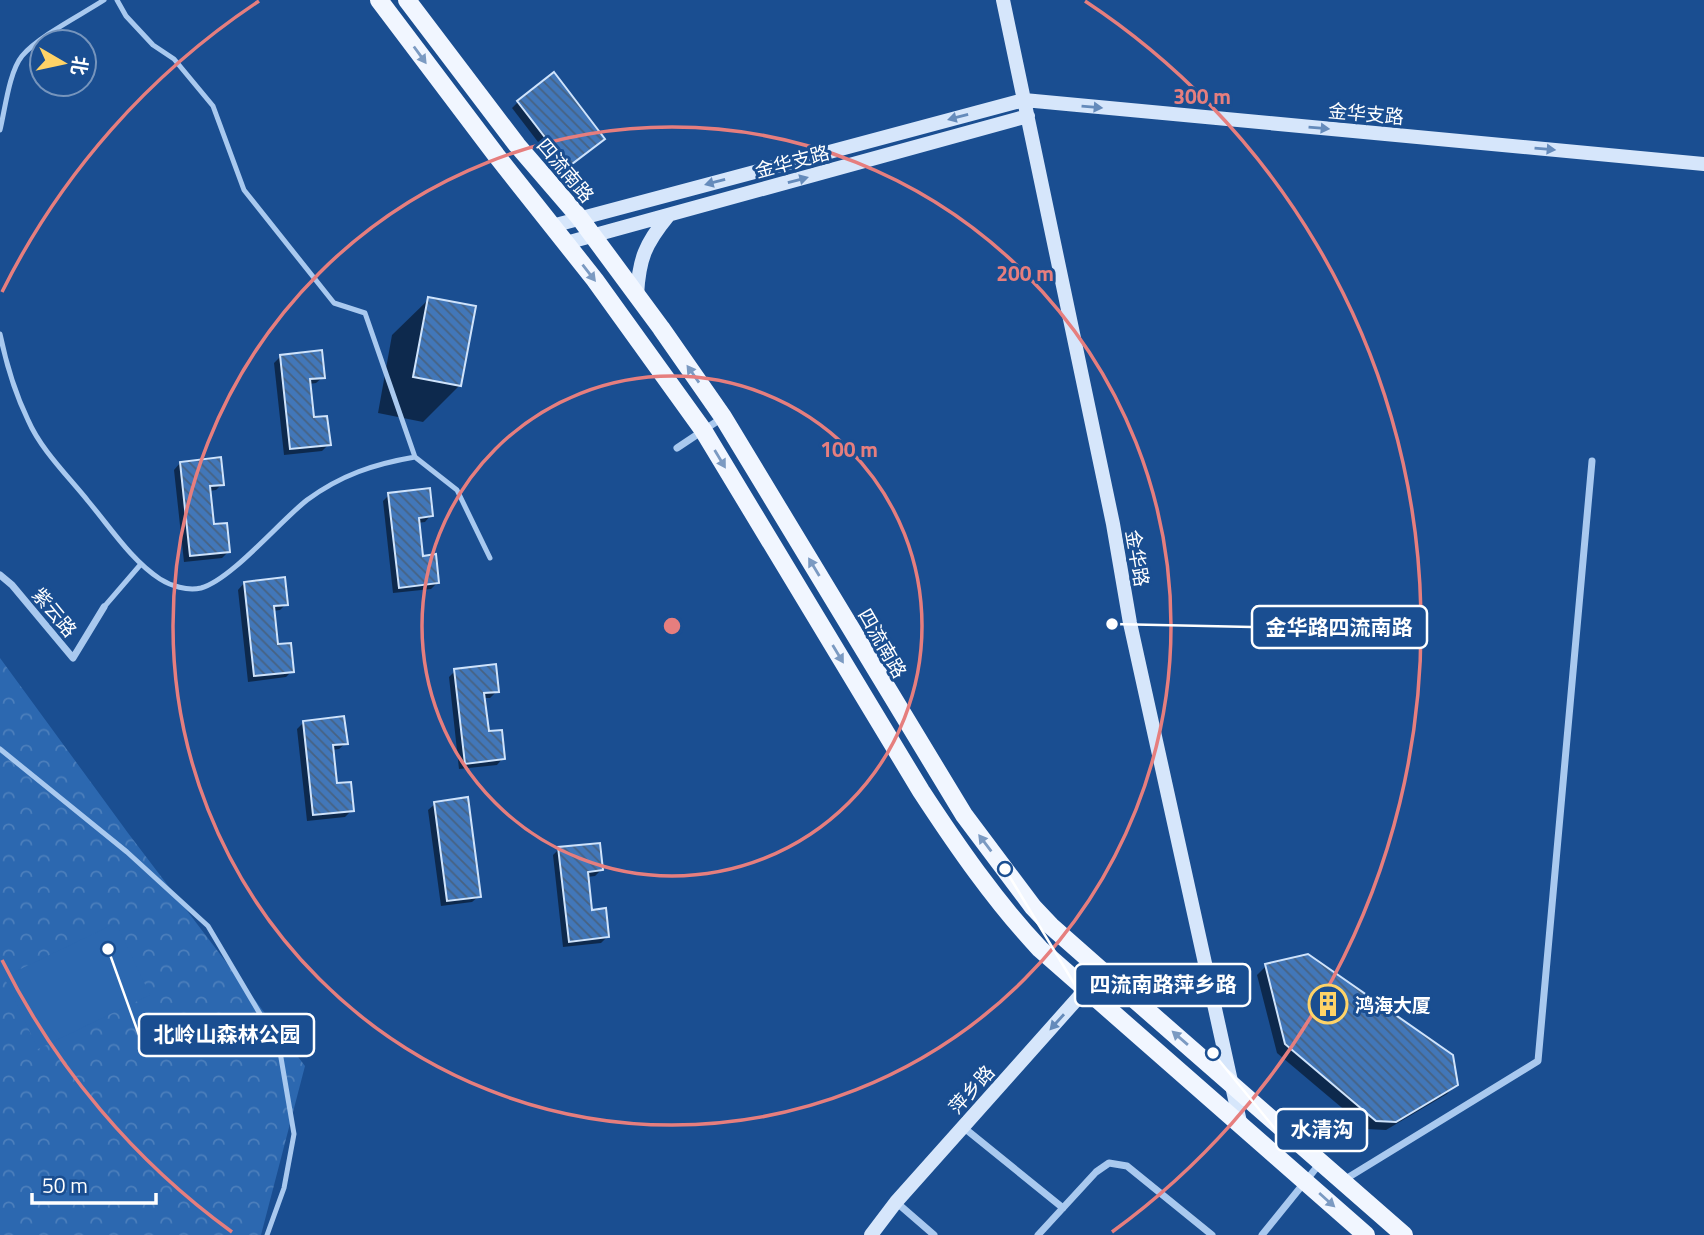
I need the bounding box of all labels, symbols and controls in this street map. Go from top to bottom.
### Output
north arrow [28,28,98,98]
one-way arrow [413,45,428,63]
text: 北 [64,54,96,77]
text: 300 m [1173,80,1231,112]
street label: 金华支路 [1327,95,1405,131]
one-way arrow [1081,101,1103,112]
one-way arrow [947,113,968,123]
one-way arrow [1308,123,1330,134]
street label: 四流南路 [530,132,602,208]
street label: 金华支路 [752,137,832,185]
one-way arrow [1534,144,1556,155]
one-way arrow [787,174,808,184]
one-way arrow [703,177,725,188]
text: 200 m [996,257,1054,289]
one-way arrow [582,264,597,282]
one-way arrow [687,365,700,384]
text: 100 m [820,433,878,465]
one-way arrow [714,450,727,469]
street label: 金华路 [1119,527,1157,589]
one-way arrow [808,557,820,576]
street label: 紫云路 [26,581,84,643]
street label: 四流南路 [851,603,915,683]
callout: 金华路四流南路 [1252,606,1427,648]
text: 金华路四流南路 [1266,611,1413,643]
centre of rings [660,614,684,638]
one-way arrow [832,644,845,663]
one-way arrow [978,835,993,853]
callout: 四流南路萍乡路 [1075,964,1250,1006]
text: 四流南路萍乡路 [1090,968,1237,1000]
building icon: 鸿海大厦 [1307,983,1349,1025]
place label: 鸿海大厦 [1355,990,1431,1019]
one-way arrow [1049,1013,1065,1031]
callout: 北岭山森林公园 [139,1014,314,1056]
text: 北岭山森林公园 [154,1018,301,1050]
one-way arrow [1171,1030,1189,1046]
street label: 萍乡路 [941,1058,1001,1120]
callout: 水清沟 [1276,1109,1367,1151]
text: 水清沟 [1291,1113,1354,1145]
scale bar [32,1162,156,1206]
text: 50 m [42,1169,88,1201]
one-way arrow [1318,1192,1336,1208]

